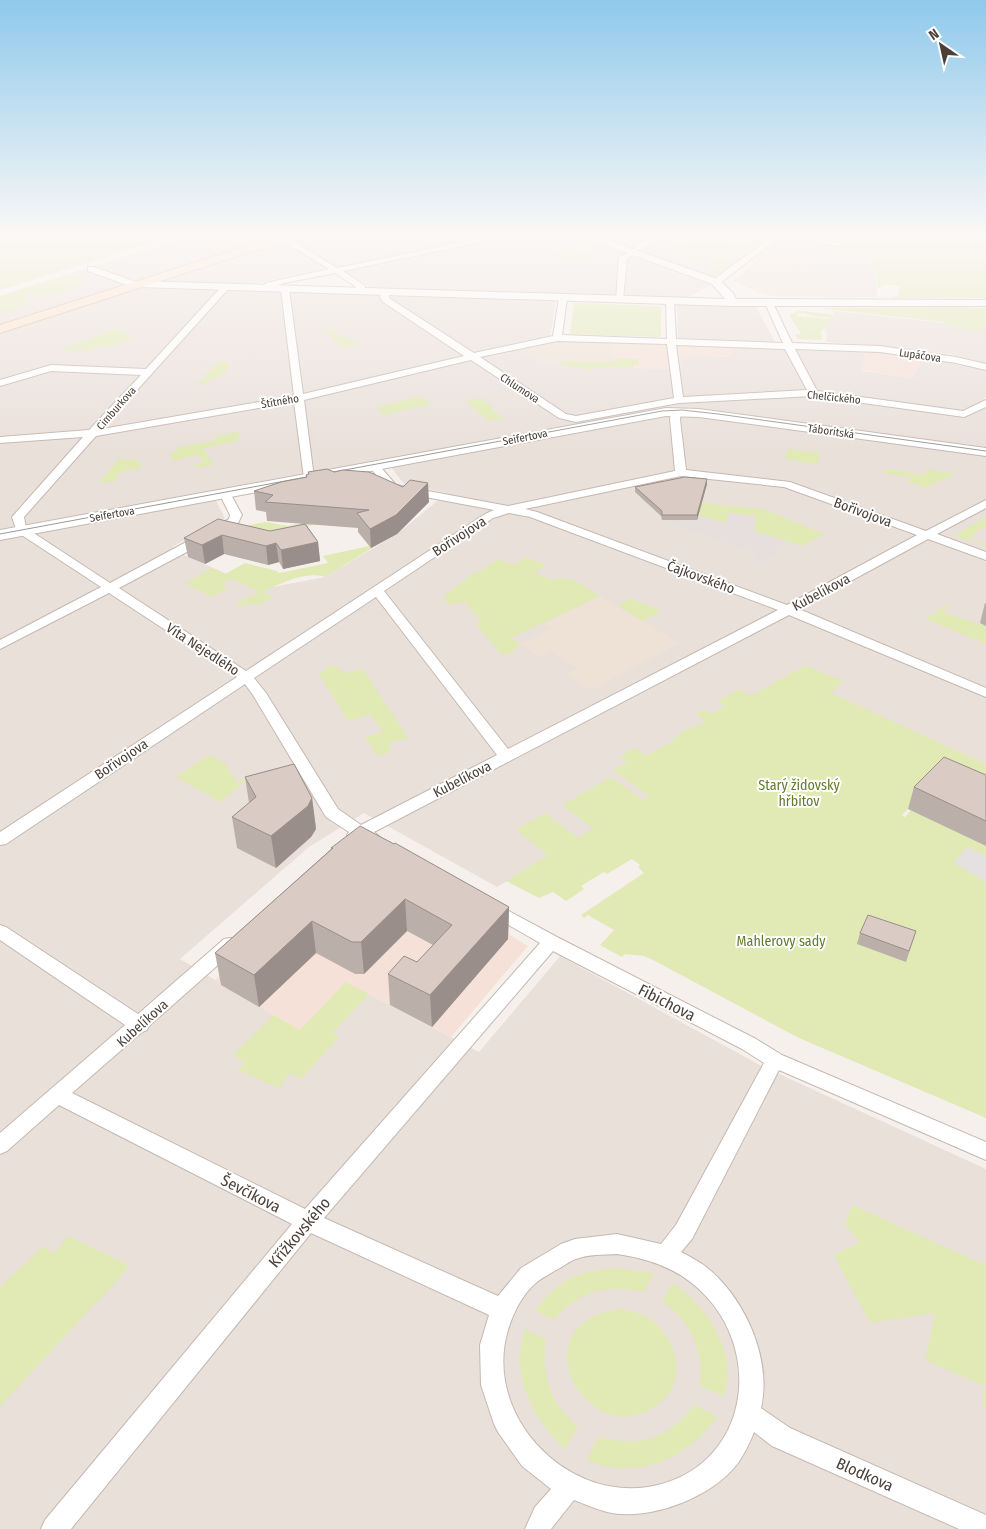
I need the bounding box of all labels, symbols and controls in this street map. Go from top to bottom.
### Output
north arrow [916,20,966,70]
text: N [926,25,942,44]
street label: Lupáčova [898,346,942,365]
street label: Chlumova [498,371,542,406]
street label: Cimburkova [94,384,139,433]
street label: Chelčického [807,388,862,407]
street label: Štítného [260,391,300,411]
street label: Táboritská [807,422,855,441]
street label: Seifertova [502,427,549,448]
street label: Bořivojova [831,494,894,531]
street label: Seifertova [89,504,136,525]
street label: Bořivojova [429,513,489,560]
street label: Čajkovského [665,556,737,598]
street label: Kubelíkova [789,570,853,615]
street label: Víta Nejedlého [163,619,243,679]
street label: Bořivojova [91,735,151,783]
street label: Kubelíkova [430,758,494,801]
park label: Starý židovský hřbitov [758,777,840,810]
park label: Mahlerovy sady [737,933,826,950]
street label: Fibichova [635,980,699,1025]
street label: Kubelíkova [113,996,172,1051]
street label: Ševčíkova [218,1169,284,1217]
street label: Křížkovského [264,1193,334,1271]
street label: Blodkova [833,1454,896,1495]

